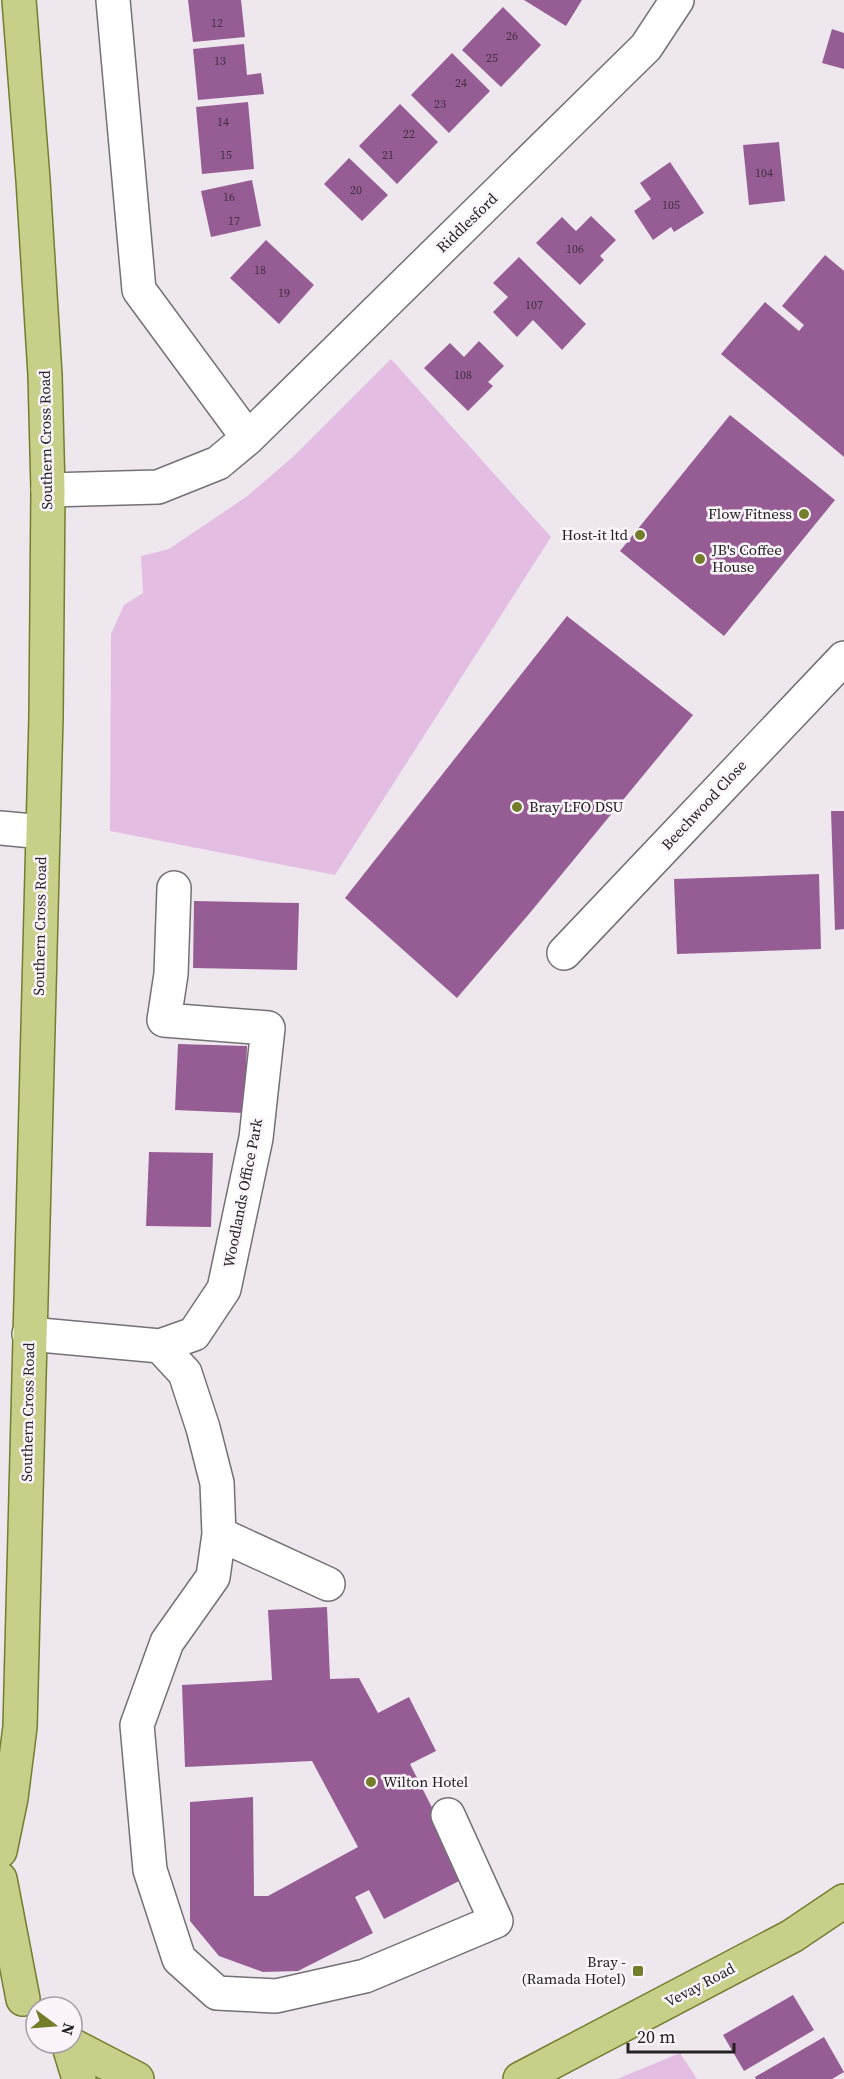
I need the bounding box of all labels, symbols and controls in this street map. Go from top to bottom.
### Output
house number: 12 [211,15,223,31]
house number: 26 [506,28,518,44]
house number: 25 [486,50,498,66]
house number: 13 [214,53,226,69]
house number: 24 [455,75,467,91]
house number: 23 [434,96,446,112]
house number: 14 [217,114,229,130]
house number: 22 [403,126,415,142]
house number: 15 [220,147,232,163]
house number: 21 [382,147,394,163]
house number: 104 [755,165,773,181]
house number: 20 [350,182,362,198]
street label: Riddlesford [431,188,502,257]
house number: 16 [223,189,235,205]
house number: 105 [662,197,680,213]
house number: 17 [228,213,240,229]
house number: 106 [566,241,584,257]
house number: 18 [254,262,266,278]
house number: 19 [278,285,290,301]
house number: 107 [525,297,543,313]
house number: 108 [454,367,472,383]
street label: Southern Cross Road [34,370,57,510]
place label: Flow Fitness [708,503,792,524]
marker: Flow Fitness [797,507,811,521]
place label: Host-it ltd [561,524,628,545]
marker: Host-it ltd [633,528,647,542]
place label: JB's Coffee House [711,539,782,577]
marker: JB's Coffee House [693,552,707,566]
street label: Beechwood Close [656,755,751,854]
place label: Bray LFO DSU [529,796,623,817]
marker: Bray LFO DSU [510,800,524,814]
street label: Southern Cross Road [28,856,51,996]
street label: Woodlands Office Park [218,1116,267,1269]
street label: Southern Cross Road [16,1342,39,1482]
place label: Wilton Hotel [383,1771,469,1792]
marker: Wilton Hotel [364,1775,378,1789]
place label: Bray - (Ramada Hotel) [521,1951,626,1989]
street label: Vevay Road [661,1957,739,2012]
marker: Bray - (Ramada Hotel) [631,1964,645,1978]
north arrow [24,1995,84,2055]
scale bar [628,2016,734,2054]
text: N [56,2021,81,2038]
text: 20 m [637,2024,675,2049]

